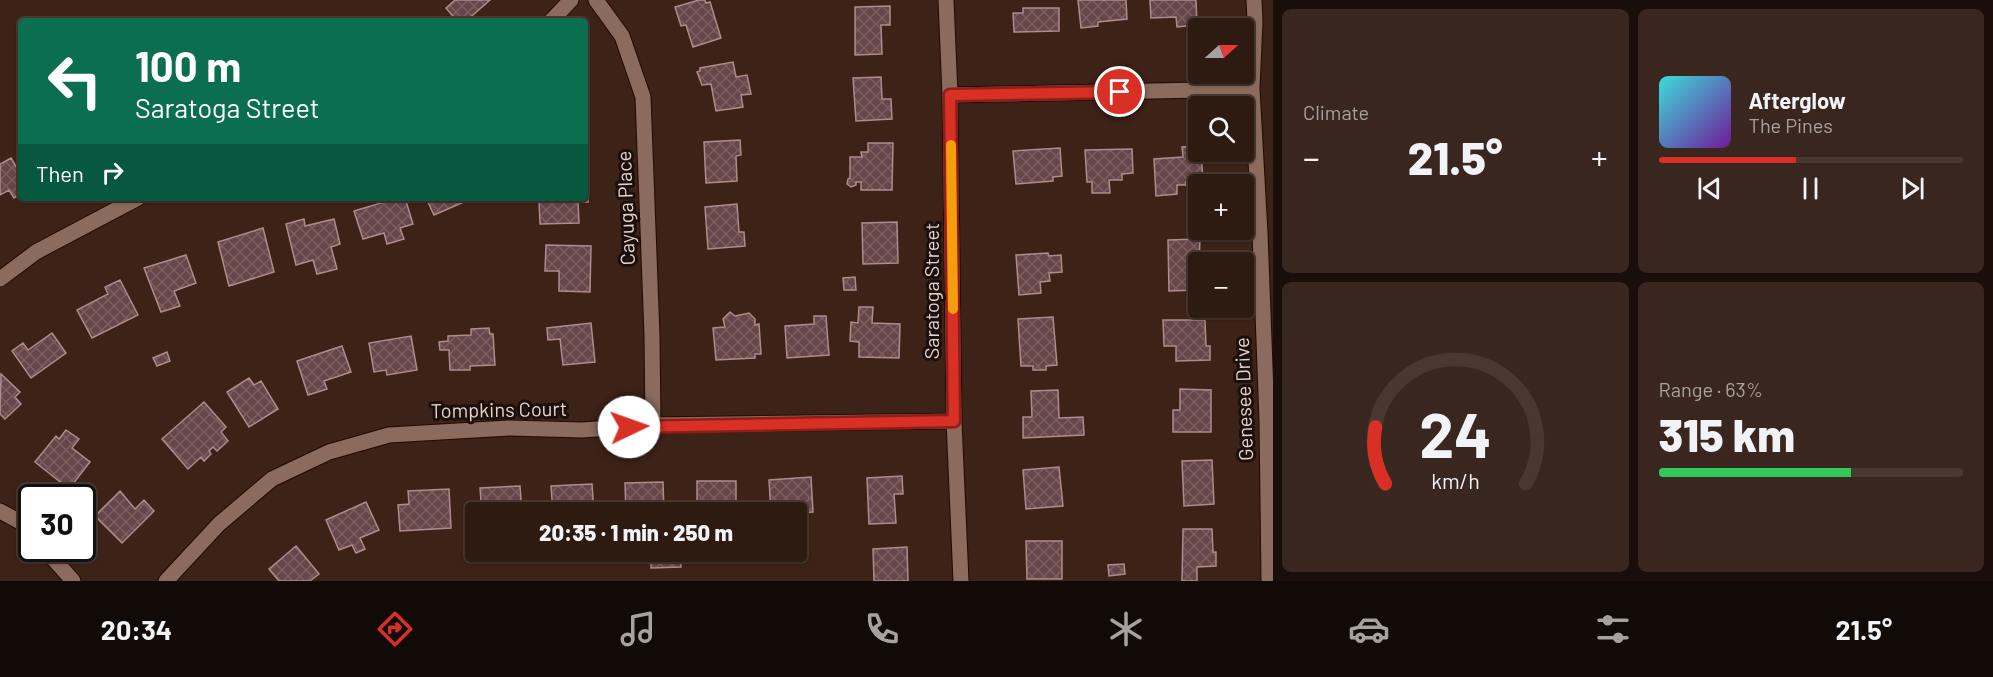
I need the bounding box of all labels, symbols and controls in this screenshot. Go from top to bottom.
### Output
north arrow [1188,18,1254,84]
map controls [1188,18,1254,318]
text: 100 m [135,40,241,90]
icon: left [36,42,114,120]
pin [1094,66,1145,117]
icon: arrive [1103,75,1136,108]
text: Afterglow [1749,87,1846,113]
text: Saratoga Street [135,91,319,123]
button: search [1188,96,1254,162]
text: Climate [1303,100,1369,124]
text: The Pines [1749,113,1833,137]
text: 21.5° [1408,130,1503,184]
text: − [1303,137,1320,177]
text: + [1591,137,1608,177]
street label: Cayuga Place [611,150,639,266]
icon: right [96,156,129,189]
text: Then [36,160,84,186]
icon: previous [1693,172,1726,205]
icon: pause [1794,172,1827,205]
icon: next [1896,172,1929,205]
button: + [1188,174,1254,240]
street label: Saratoga Street [919,223,943,359]
button: − [1188,252,1254,318]
street label: Genesee Drive [1229,337,1257,461]
text: Range · 63% [1659,377,1763,401]
position arrow [597,395,661,459]
street label: Tompkins Court [431,396,567,422]
text: 24 [1419,396,1492,470]
text: 315 km [1659,407,1795,461]
text: km/h [1431,468,1480,493]
speed limit sign: 30 [18,484,96,562]
text: 20:35 · 1 min · 250 m [539,519,733,545]
icon: directions [374,608,416,650]
icon: music [617,608,659,650]
icon: phone [861,608,903,650]
icon: climate [1105,608,1147,650]
icon: car [1348,608,1390,650]
icon: filters [1592,608,1634,650]
text: 20:34 [101,613,172,645]
text: 21.5° [1836,613,1892,645]

